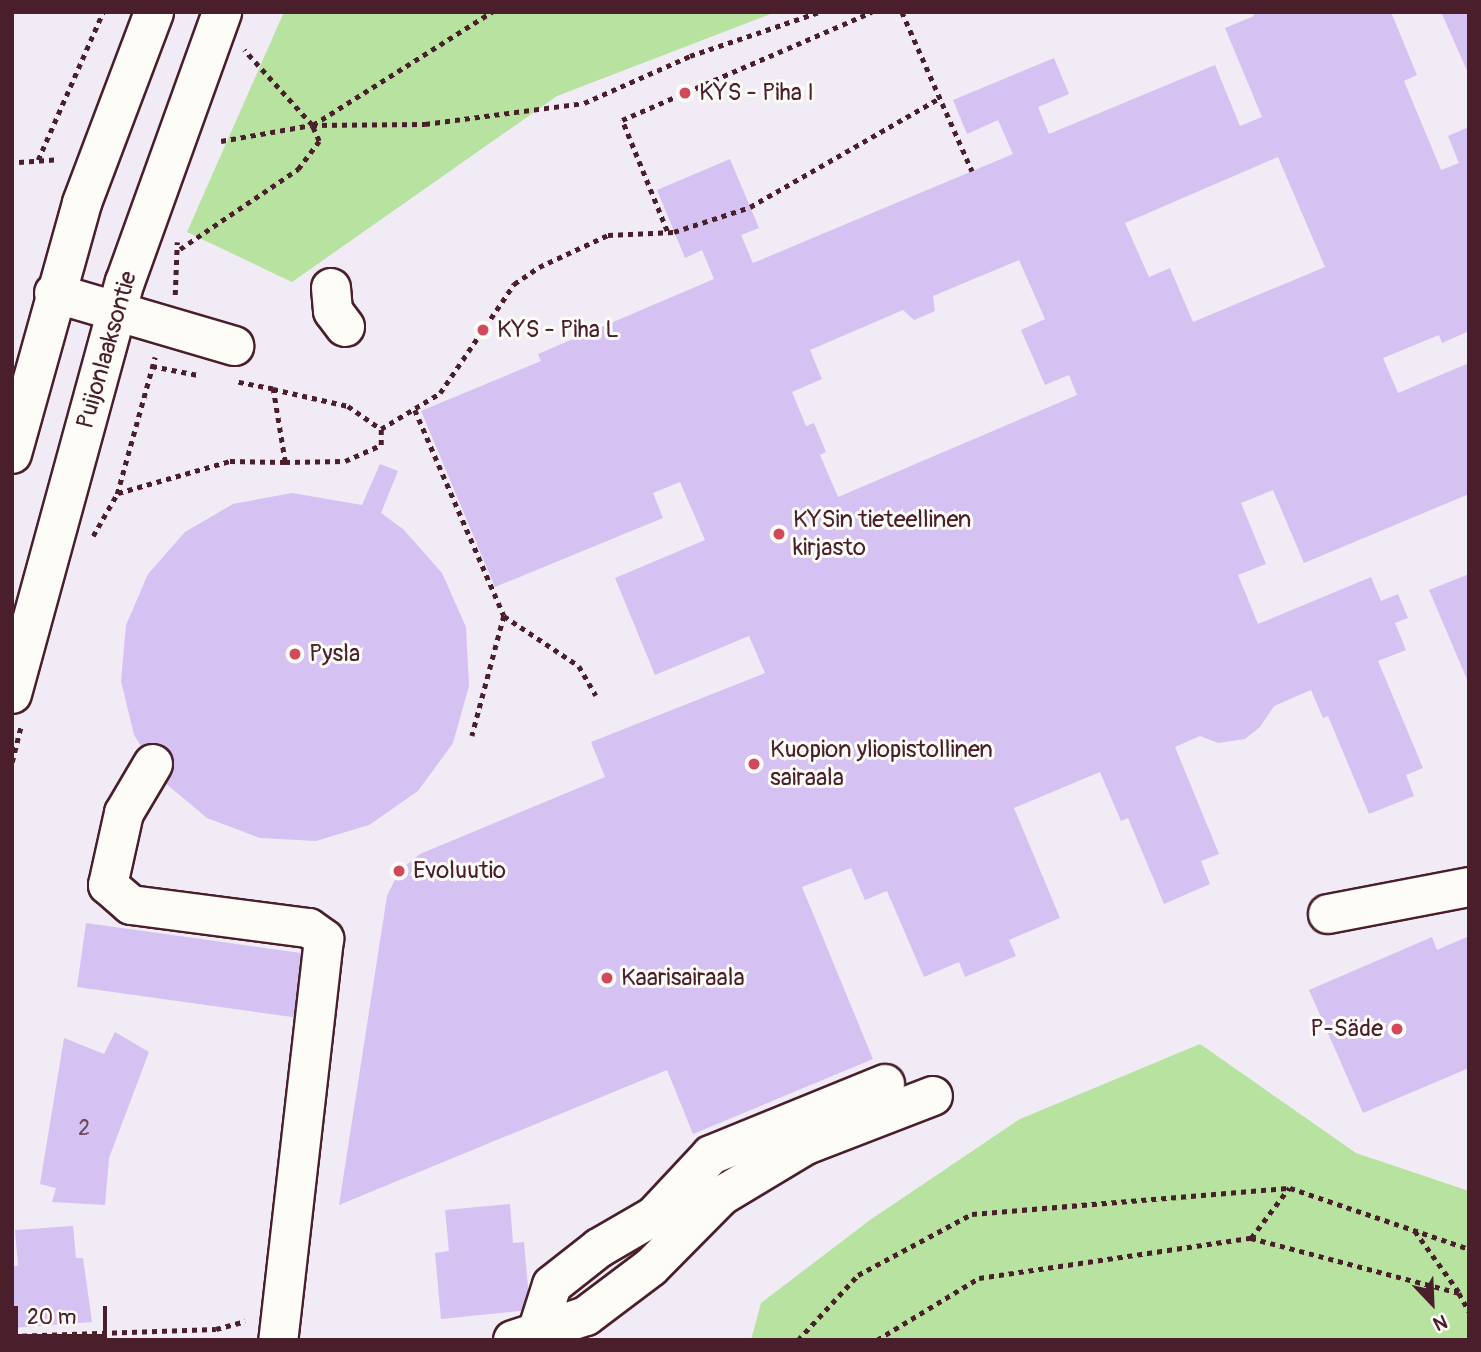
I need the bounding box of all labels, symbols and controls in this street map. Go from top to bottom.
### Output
place label: KYS - Piha I [699,79,814,107]
marker: KYS - Piha I [677,85,693,101]
street label: Puijonlaaksontie [71,268,143,432]
place label: KYS - Piha L [497,316,619,344]
marker: KYS - Piha L [475,322,491,338]
place label: KYSin tieteellinen kirjasto [793,506,971,562]
marker: KYSin tieteellinen kirjasto [771,526,787,542]
place label: Pysla [309,640,360,668]
marker: Pysla [287,646,303,662]
place label: Kuopion yliopistollinen sairaala [770,736,993,792]
marker: Kuopion yliopistollinen sairaala [744,754,764,774]
place label: Evoluutio [413,857,506,885]
marker: Evoluutio [391,863,407,879]
place label: Kaarisairaala [621,964,745,992]
marker: Kaarisairaala [599,970,615,986]
place label: P-Säde [1310,1015,1383,1043]
marker: P-Säde [1389,1021,1405,1037]
house number: 2 [78,1116,90,1142]
north arrow [1397,1268,1467,1338]
scale bar [18,1292,110,1336]
text: 20 m [27,1304,76,1331]
text: N [1430,1309,1451,1336]

